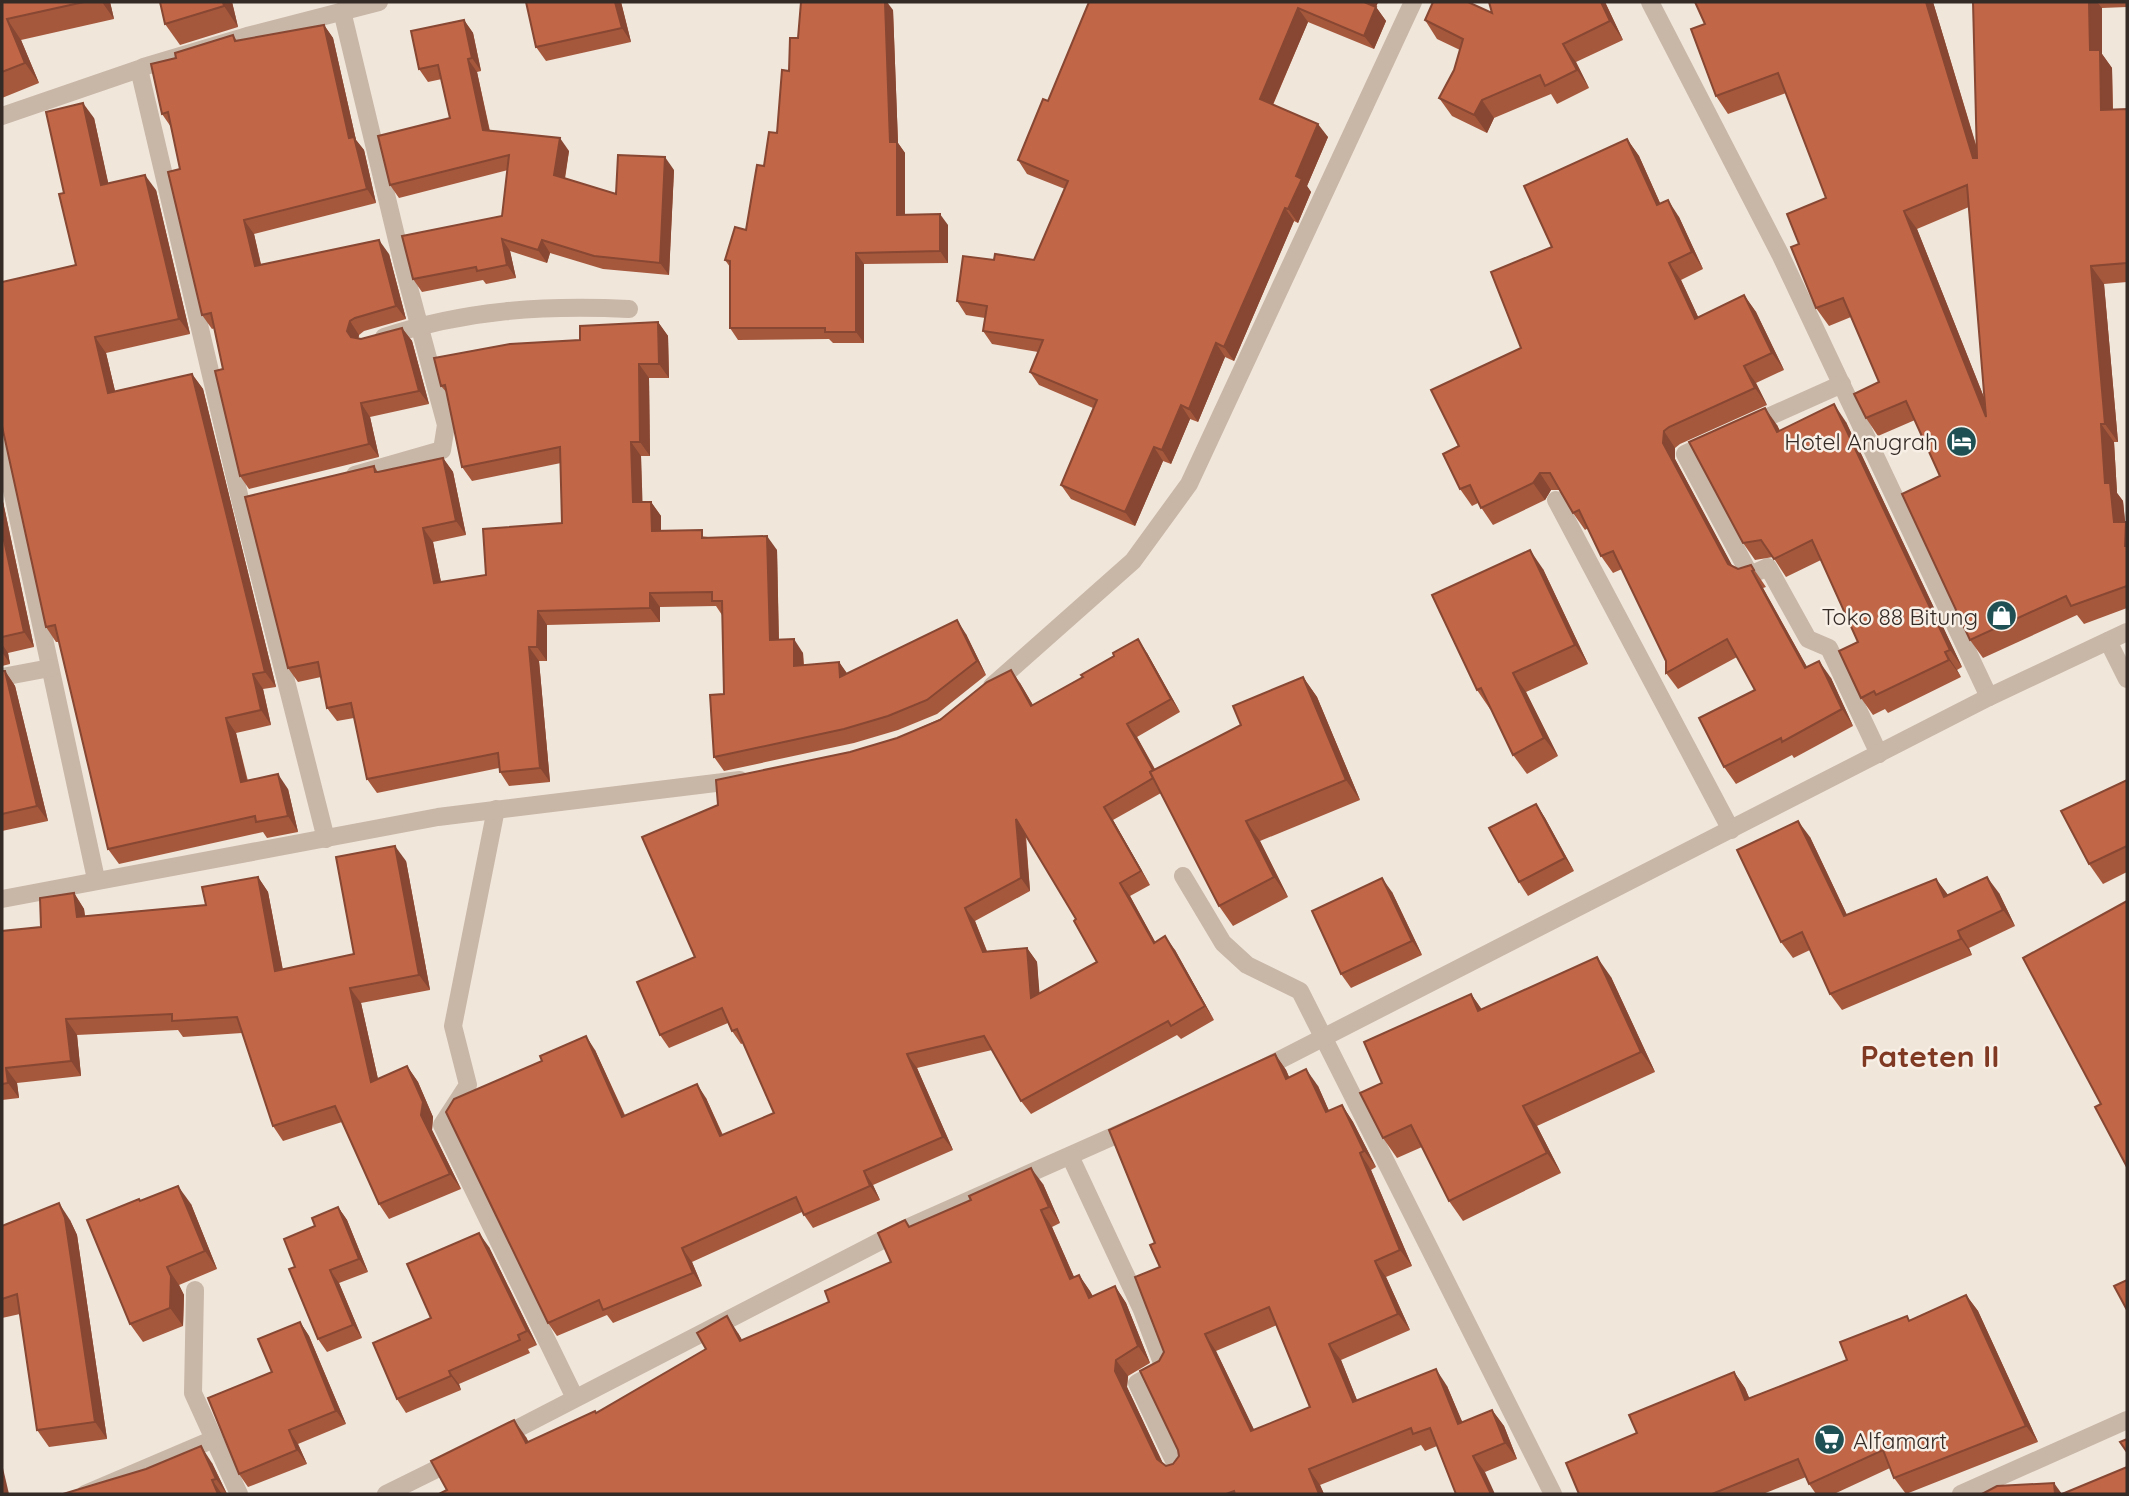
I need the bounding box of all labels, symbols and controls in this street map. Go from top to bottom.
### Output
hotel icon: Hotel Anugrah [1944,424,1978,458]
place label: Hotel Anugrah [1784,427,1938,456]
shop icon: Toko 88 Bitung [1984,599,2018,633]
place label: Toko 88 Bitung [1821,602,1978,631]
district label: Pateten II [1860,1037,2000,1075]
supermarket icon: Alfamart [1813,1423,1847,1457]
place label: Alfamart [1853,1426,1947,1455]

